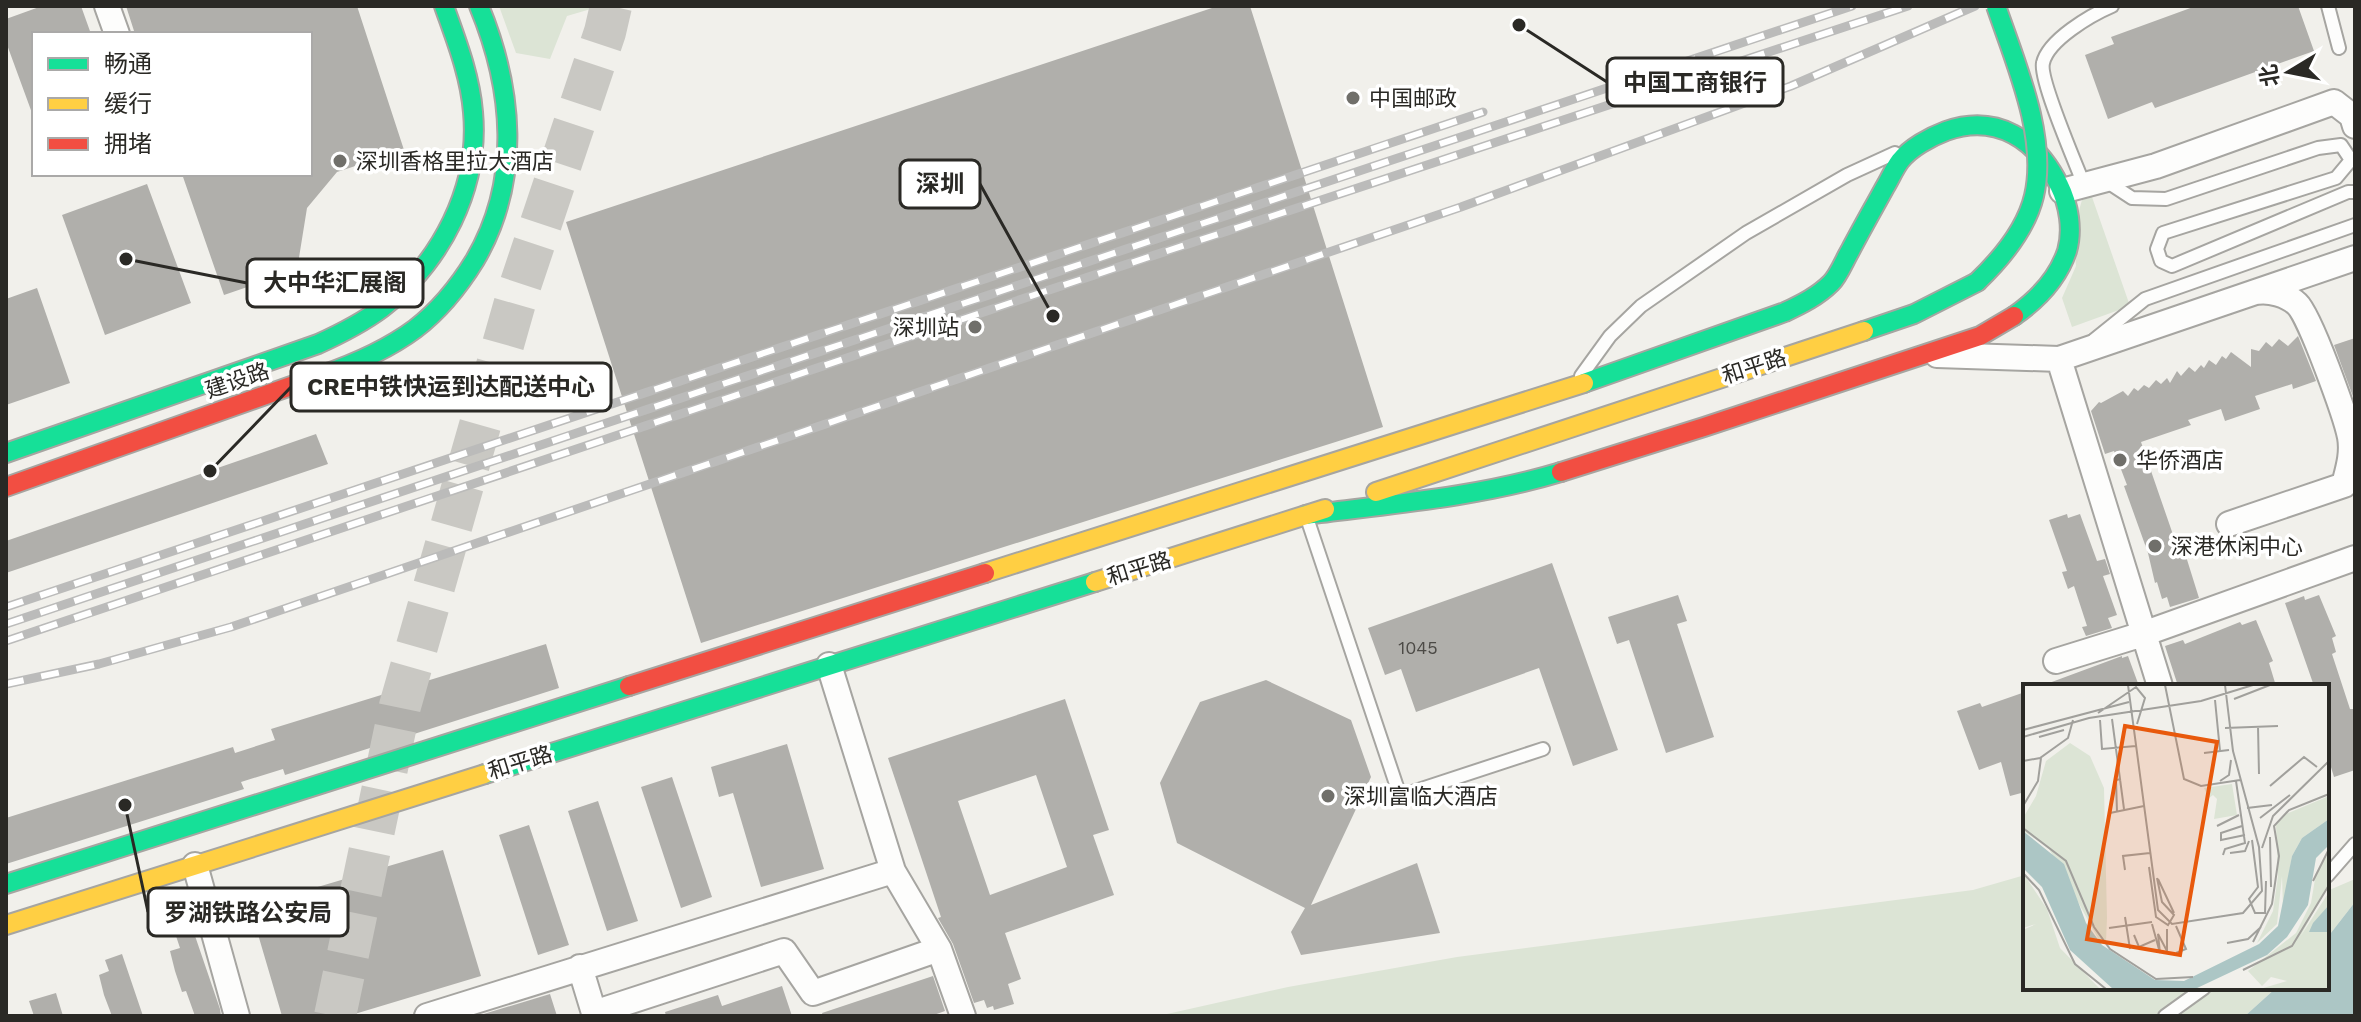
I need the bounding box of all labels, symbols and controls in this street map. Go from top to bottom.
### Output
legend [32,32,312,176]
north arrow [2249,32,2329,112]
text: 畅通 [104,50,152,78]
callout: 中国工商银行 [1607,58,1783,106]
text: 北 [2256,62,2284,88]
text: 中国工商银行 [1623,69,1767,97]
place label: 中国邮政 [1369,86,1457,111]
marker: 中国邮政 [1344,89,1362,107]
text: 缓行 [104,90,152,118]
text: 拥堵 [104,130,152,158]
place label: 深圳香格里拉大酒店 [356,149,554,174]
marker: 深圳香格里拉大酒店 [331,152,349,170]
callout: 深圳 [900,160,980,208]
text: 深圳 [916,170,964,198]
callout: 大中华汇展阁 [247,259,423,307]
text: 大中华汇展阁 [263,269,407,297]
place label: 深圳站 [893,315,959,340]
marker: 深圳站 [966,318,984,336]
street label: 和平路 [1719,344,1789,389]
street label: 建设路 [202,358,272,403]
callout: CRE中铁快运到达配送中心 [291,363,611,411]
text: CRE中铁快运到达配送中心 [307,373,595,401]
place label: 华侨酒店 [2136,448,2224,473]
marker: 华侨酒店 [2111,451,2129,469]
place label: 深港休闲中心 [2171,534,2303,559]
marker: 深港休闲中心 [2146,537,2164,555]
street label: 和平路 [1104,547,1174,590]
house number: 1045 [1398,637,1438,658]
inset map [2023,684,2329,990]
street label: 和平路 [485,741,555,784]
place label: 深圳富临大酒店 [1344,784,1498,809]
marker: 深圳富临大酒店 [1319,787,1337,805]
callout: 罗湖铁路公安局 [148,888,348,936]
text: 罗湖铁路公安局 [164,899,332,927]

